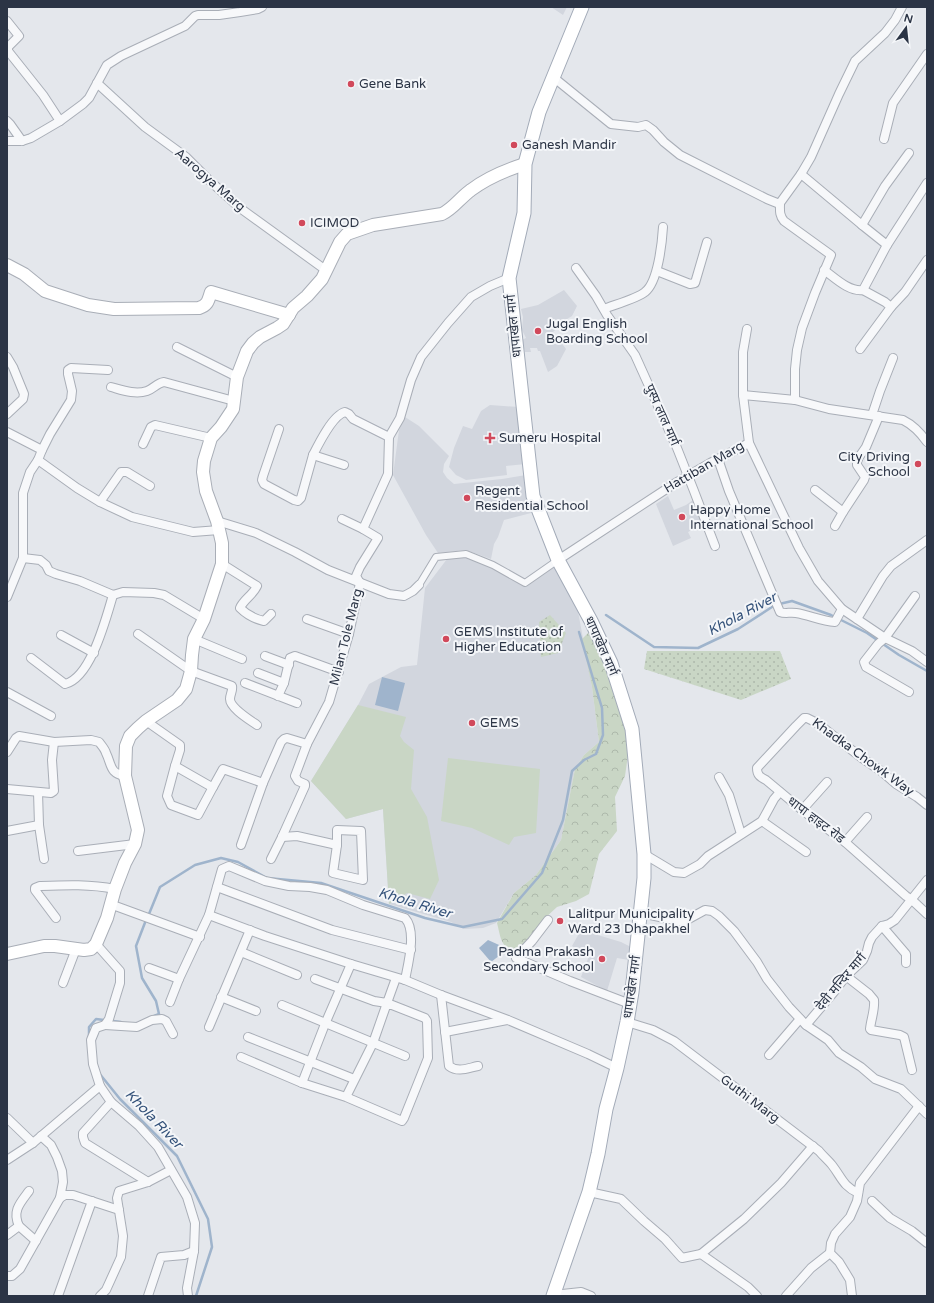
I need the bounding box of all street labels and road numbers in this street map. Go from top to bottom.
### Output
street label: Aarogya Marg [171,145,249,215]
street label: धापाखेल मार्ग [503,293,525,358]
street label: पुस्प लाल मार्ग [641,382,683,449]
street label: Hattiban Marg [661,438,747,496]
street label: Milan Tole Marg [326,587,366,687]
street label: धापाखेल मार्ग [581,614,622,679]
street label: Khadka Chowk Way [809,715,917,799]
street label: धापा हाइट रोड [784,793,849,847]
street label: देवी मन्दिर मार्ग [812,949,870,1014]
street label: धापाखेल मार्ग [620,954,644,1020]
street label: Guthi Marg [717,1072,783,1126]

